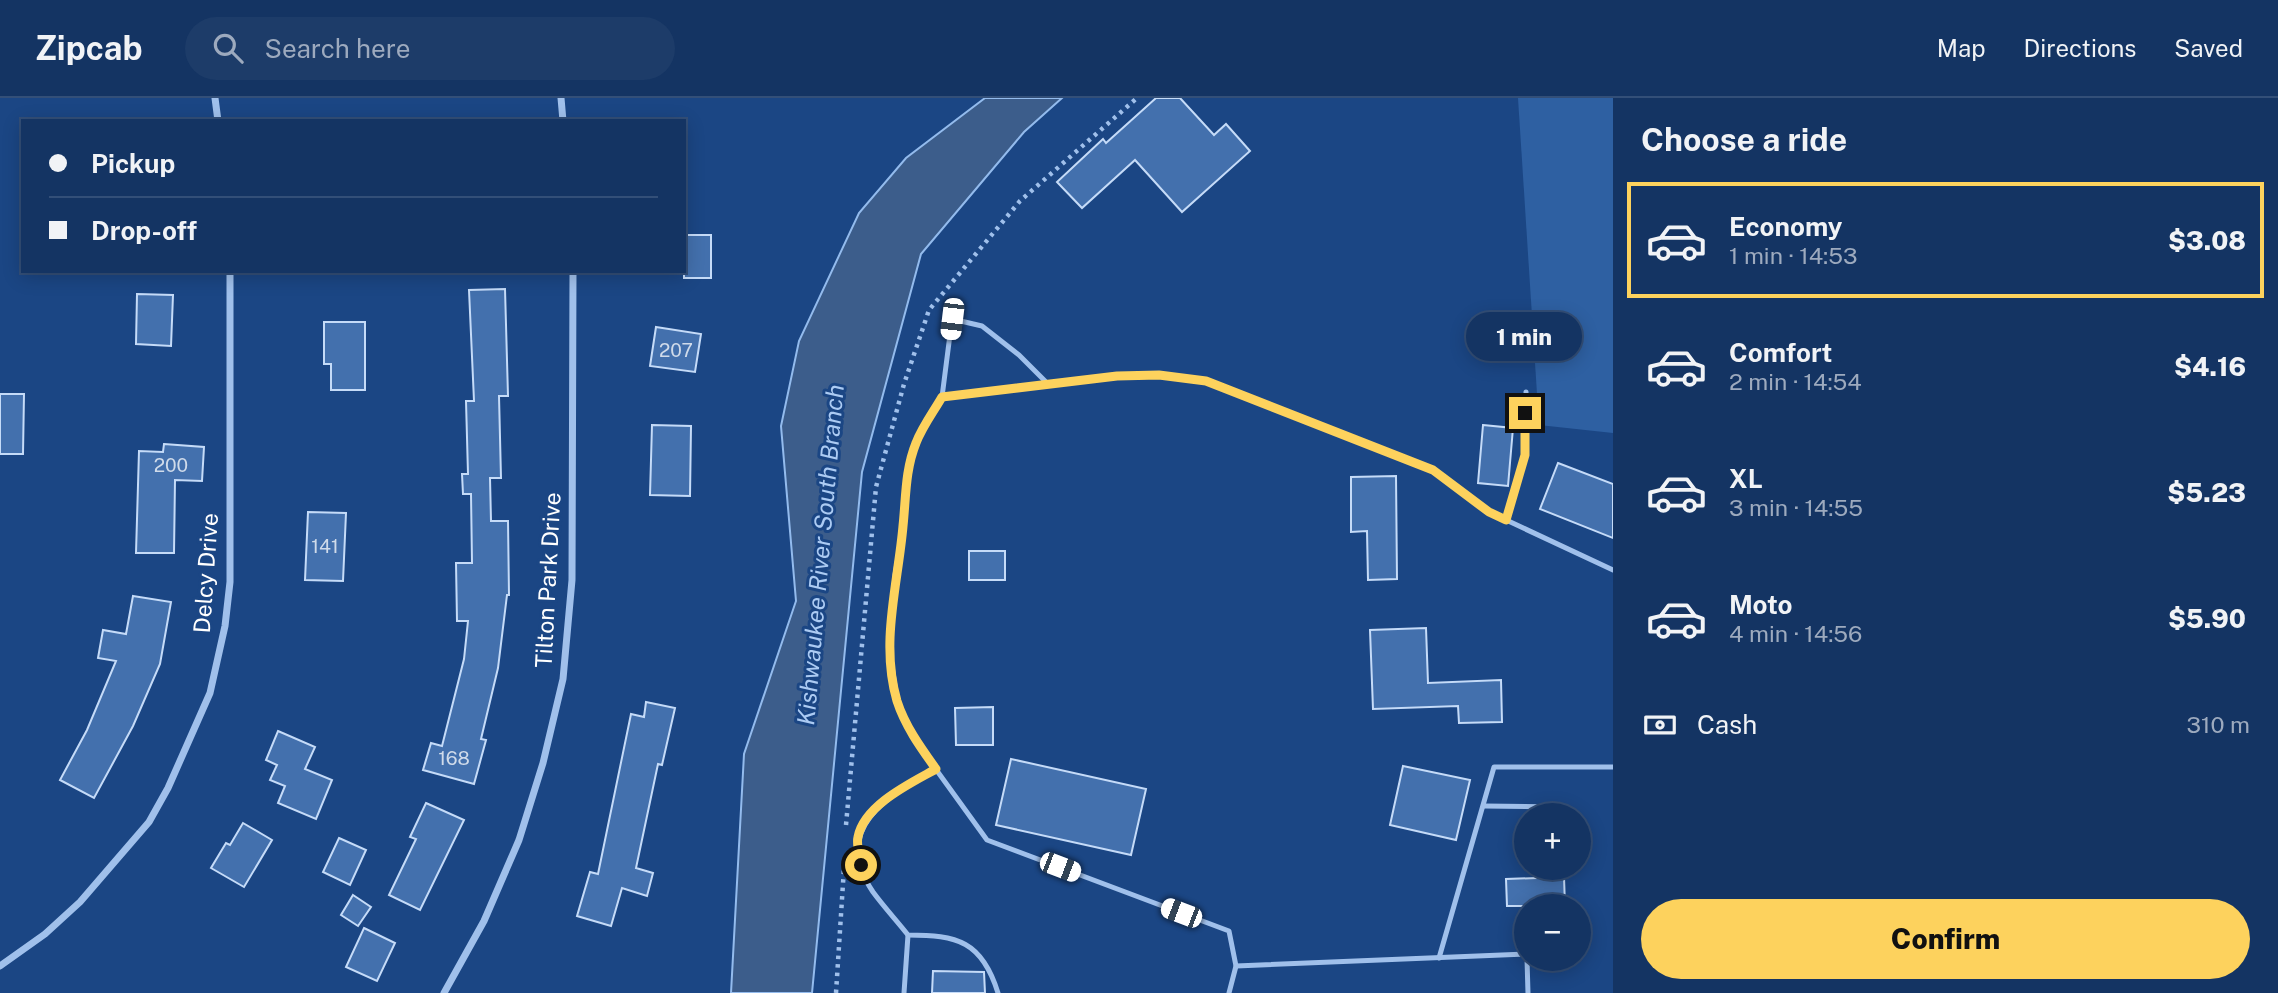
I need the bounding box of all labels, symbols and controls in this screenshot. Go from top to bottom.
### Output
search box [185,17,675,80]
text: Zipcab [35,29,143,67]
icon: search [209,29,247,67]
text: Search here [265,33,411,64]
text: Map [1937,34,1986,62]
text: Directions [2024,34,2136,62]
text: Saved [2174,34,2243,62]
text: Choose a ride [1641,121,1847,158]
text: Pickup [91,148,175,179]
icon: car [1645,209,1708,272]
text: Economy [1729,211,1842,242]
text: Drop-off [91,215,197,246]
text: $3.08 [2168,225,2246,256]
text: 1 min · 14:53 [1729,242,1858,269]
car [940,297,965,341]
callout: 1 min [1467,312,1583,360]
text: 1 min [1496,323,1552,350]
icon: car [1645,335,1708,398]
text: Comfort [1729,337,1832,368]
house number: 207 [659,339,693,361]
text: $4.16 [2174,351,2246,382]
text: 2 min · 14:54 [1729,368,1862,395]
water label: Kishwaukee River South Branch [791,383,849,727]
route end [1509,397,1541,429]
house number: 200 [154,454,188,476]
icon: car [1645,461,1708,524]
text: XL [1729,463,1763,494]
text: $5.23 [2167,477,2246,508]
street label: Tilton Park Drive [529,492,566,668]
text: 3 min · 14:55 [1729,494,1863,521]
street label: Delcy Drive [188,512,223,634]
house number: 141 [311,535,339,557]
icon: car [1645,587,1708,650]
text: Moto [1729,589,1792,620]
text: $5.90 [2168,603,2246,634]
text: 4 min · 14:56 [1729,620,1862,647]
icon: cash [1641,706,1679,744]
text: Cash [1697,709,1757,740]
text: 310 m [2187,711,2250,738]
house number: 168 [438,747,470,769]
map controls [1514,803,1591,971]
button: + [1514,803,1591,880]
route start [845,849,877,881]
car [1037,850,1084,884]
button: − [1514,894,1591,971]
car [1158,896,1205,930]
button: Confirm [1641,899,2250,979]

